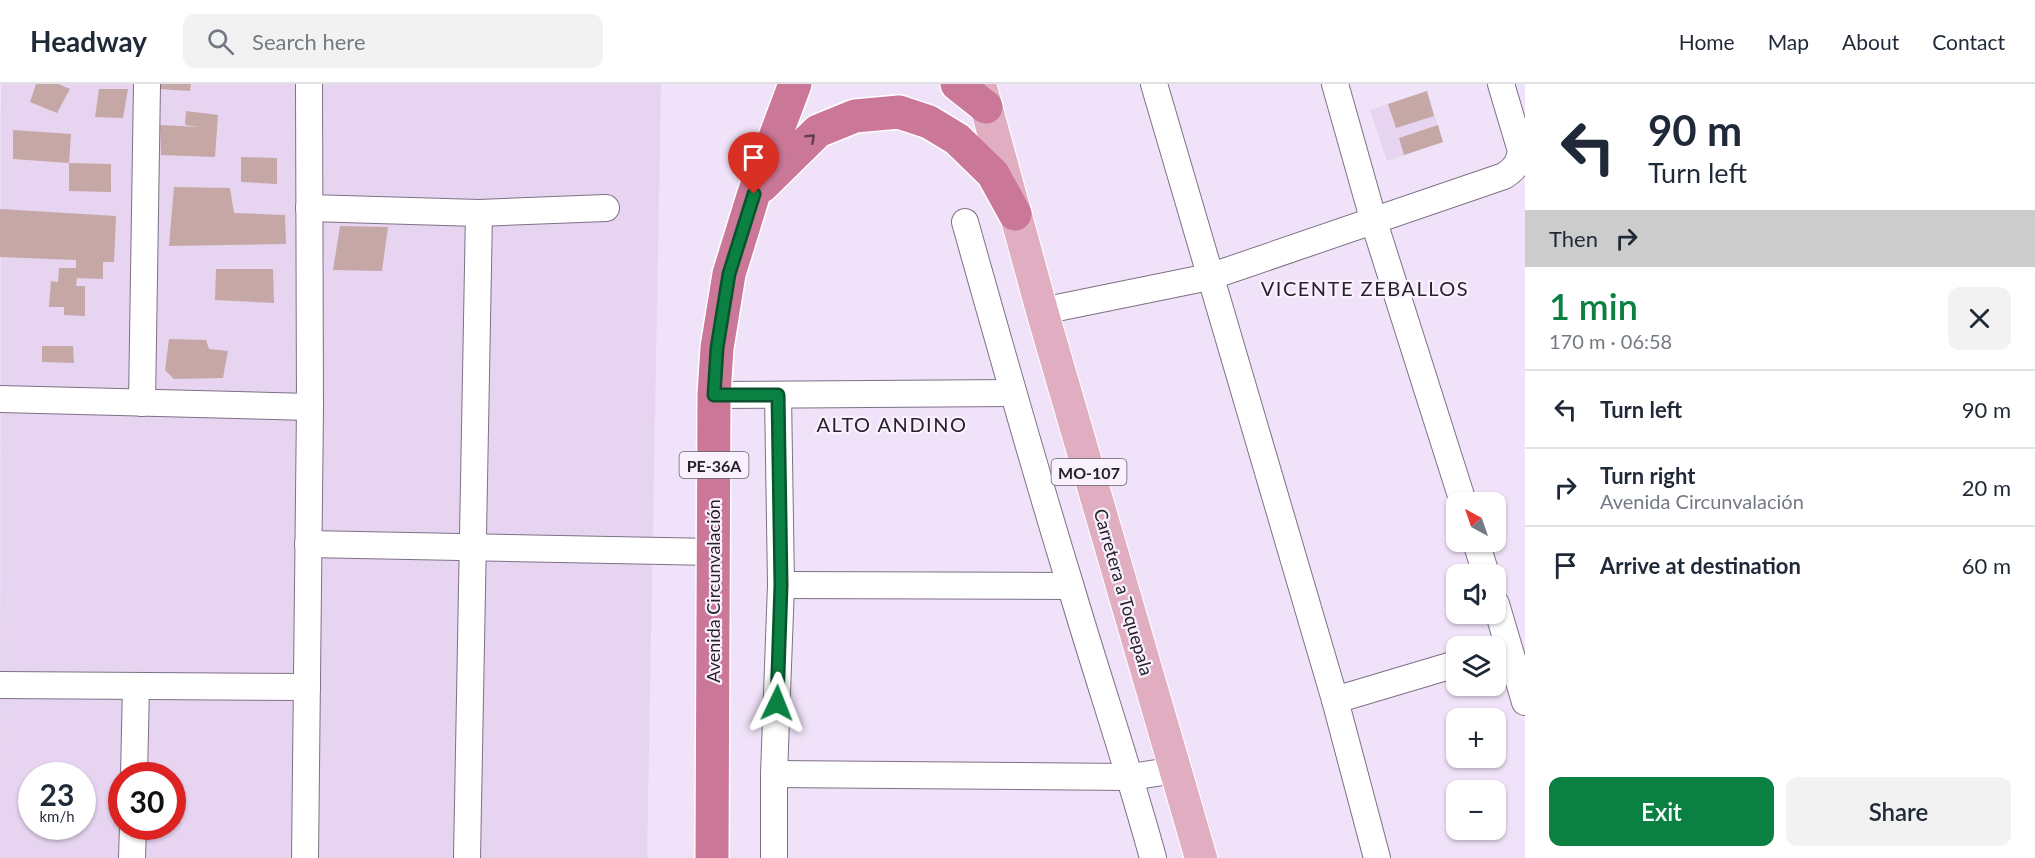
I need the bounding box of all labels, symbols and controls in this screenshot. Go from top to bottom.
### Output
search box [183,14,603,68]
text: Headway [30,24,147,58]
icon: search [204,25,237,58]
text: Search here [252,28,366,55]
text: Home [1679,29,1735,54]
text: Map [1768,29,1809,54]
text: About [1842,29,1899,54]
text: Contact [1932,29,2005,54]
text: 90 m [1648,105,1742,155]
icon: left [1549,108,1627,186]
pin [728,132,779,194]
one-way arrow [805,134,815,145]
icon: arrive [737,141,770,174]
text: Turn left [1648,156,1747,189]
icon: right [1610,222,1643,255]
text: Then [1549,225,1598,252]
district label: VICENTE ZEBALLOS [1261,276,1469,300]
text: 1 min [1549,284,1638,328]
button: close [1948,287,2011,350]
text: 170 m · 06:58 [1549,329,1672,353]
icon: left [1549,393,1582,426]
text: Turn left [1600,396,1682,423]
text: 90 m [1962,396,2011,423]
district label: ALTO ANDINO [817,412,967,436]
road number: PE-36A [680,452,748,478]
road number: MO-107 [1052,459,1126,485]
text: Turn right [1600,462,1695,489]
icon: right [1549,471,1582,504]
text: 20 m [1962,474,2011,501]
text: Avenida Circunvalación [1600,489,1804,513]
north arrow [1446,492,1506,552]
map controls [1446,492,1506,840]
street label: Avenida Circunvalación [702,499,724,683]
street label: Carretera a Toquepala [1090,506,1158,678]
icon: arrive [1549,549,1582,582]
text: Arrive at destination [1600,552,1801,579]
text: 60 m [1962,552,2011,579]
button: sound [1446,564,1506,624]
button: layers [1446,636,1506,696]
position arrow [745,671,809,735]
button: + [1446,708,1506,768]
speed limit sign: 30 [108,762,186,840]
text: 23 [40,776,74,812]
button: Exit [1549,777,1774,846]
button: Share [1786,777,2011,846]
button: − [1446,780,1506,840]
text: km/h [39,807,75,825]

